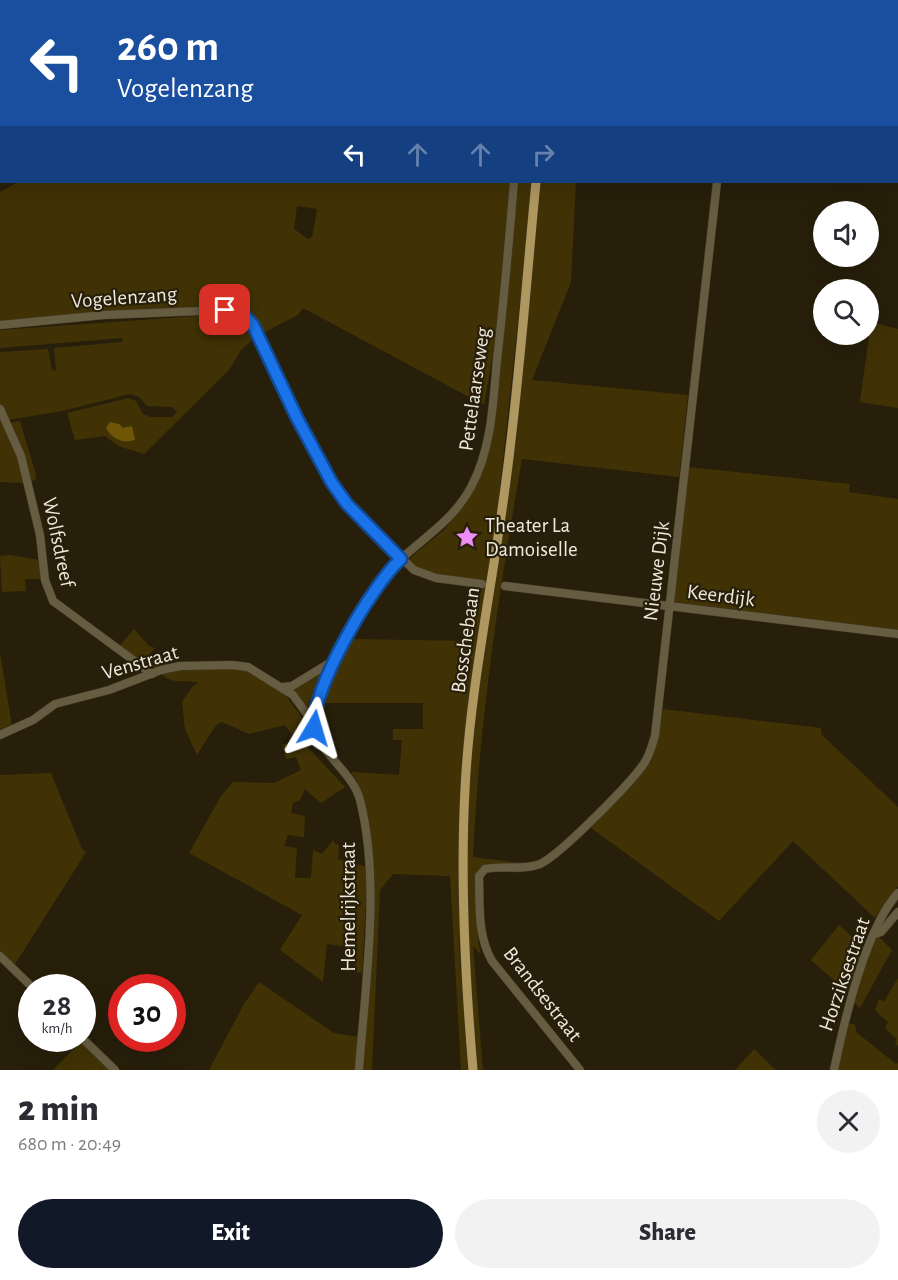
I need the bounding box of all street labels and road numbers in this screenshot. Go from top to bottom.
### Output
street label: Vogelenzang [70,283,178,312]
street label: Pettelaarseweg [455,325,494,452]
street label: Wolfsdreef [39,495,79,590]
street label: Nieuwe Dijk [640,520,673,622]
street label: Keerdijk [686,581,756,610]
street label: Bosschebaan [448,586,483,694]
street label: Venstraat [99,641,181,683]
street label: Hemelrijkstraat [338,842,359,972]
street label: Horziksestraat [815,914,874,1034]
street label: Brandsestraat [499,943,586,1046]

